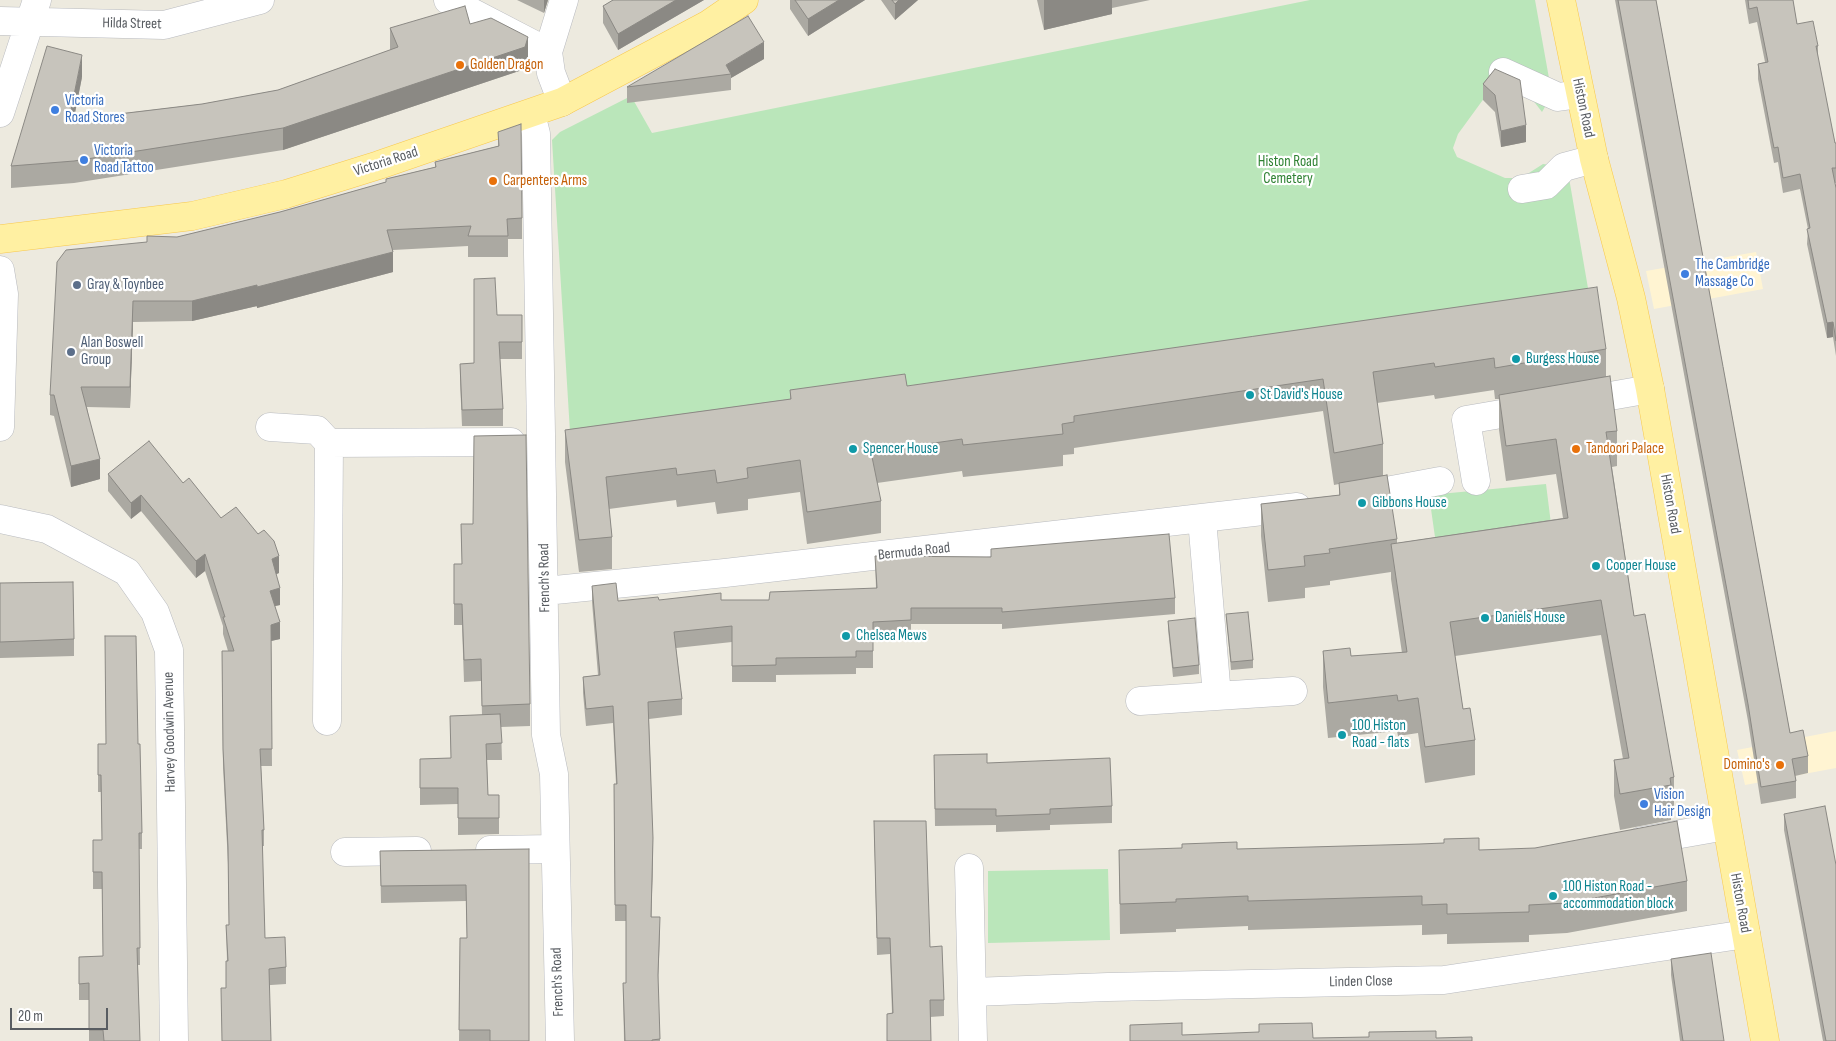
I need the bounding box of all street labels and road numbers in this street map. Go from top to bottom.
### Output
street label: Hilda Street [102,14,162,34]
street label: Histon Road [1568,77,1598,139]
street label: Victoria Road [352,143,420,181]
street label: Histon Road [1656,473,1684,535]
street label: Bermuda Road [877,539,951,565]
street label: French's Road [535,543,555,613]
street label: Harvey Goodwin Avenue [160,672,180,792]
street label: Histon Road [1726,872,1754,934]
street label: French's Road [548,947,568,1017]
street label: Linden Close [1329,972,1393,992]

